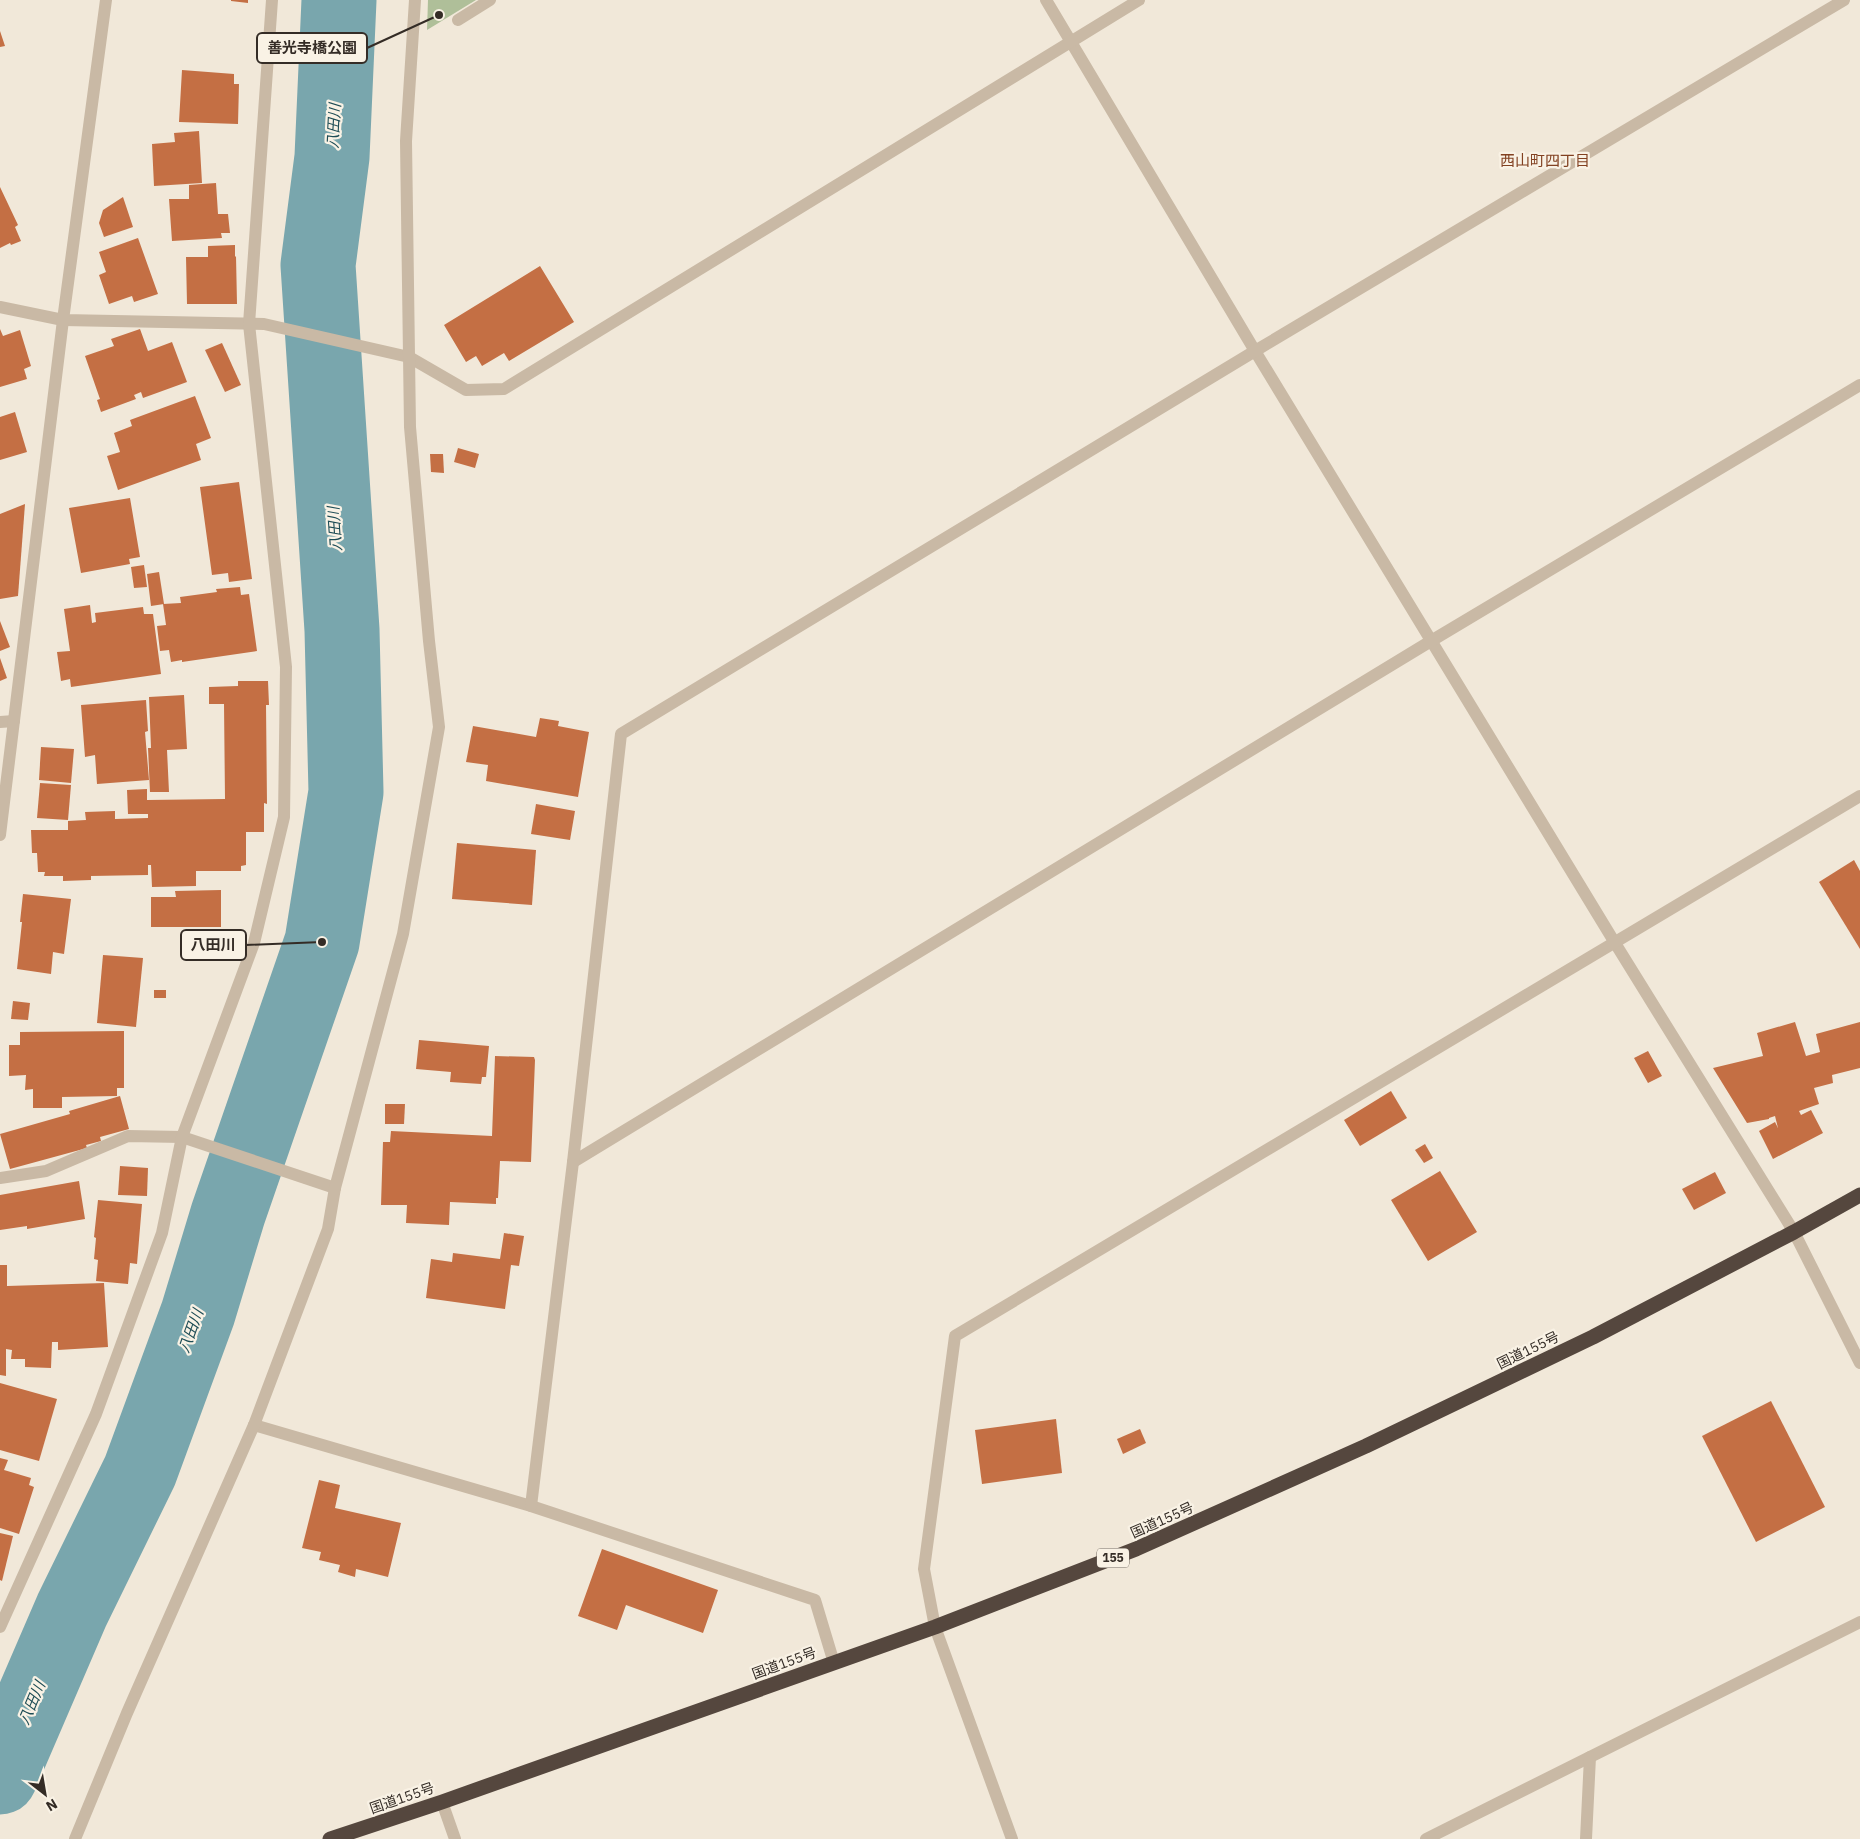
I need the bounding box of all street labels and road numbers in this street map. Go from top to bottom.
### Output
street label: 国道155号 [1494,1327,1562,1373]
street label: 国道155号 [1128,1498,1196,1542]
road number: 155 [1097,1549,1129,1568]
street label: 国道155号 [749,1643,819,1683]
street label: 国道155号 [367,1779,437,1817]

